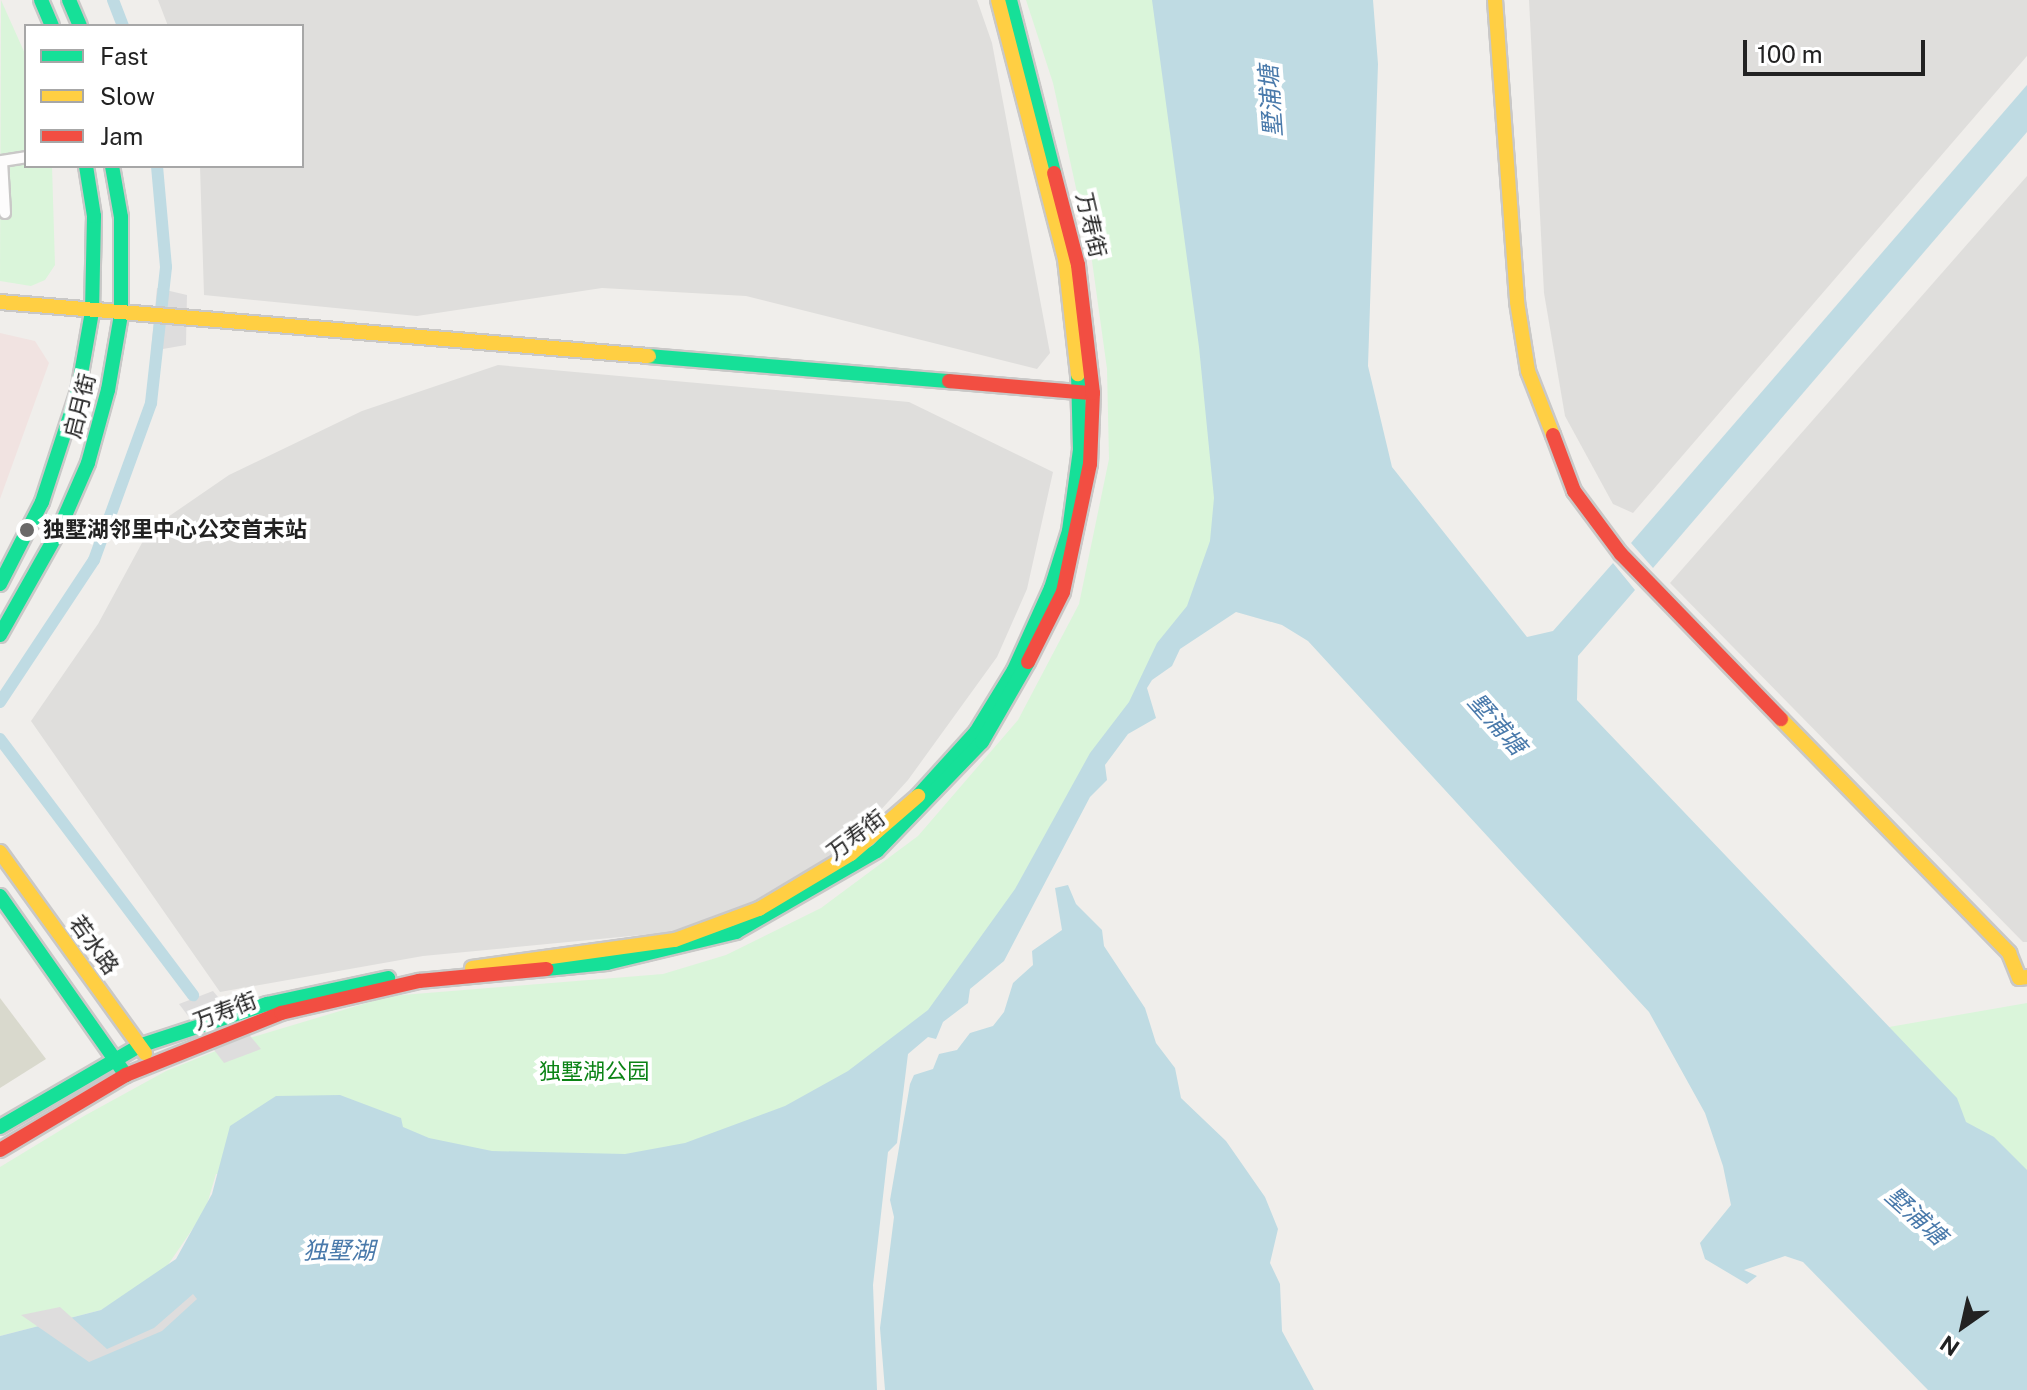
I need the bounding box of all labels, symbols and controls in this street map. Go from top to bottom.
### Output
legend [24,24,304,168]
scale bar [1747,24,1929,74]
text: 100 m [1757,40,1823,68]
text: Fast [100,42,148,70]
water label: 墅浦塘 [1254,64,1288,138]
text: Slow [100,82,155,110]
text: Jam [100,122,143,150]
street label: 万寿街 [1071,190,1111,260]
street label: 启月街 [59,371,101,441]
place label: 独墅湖邻里中心公交首末站 [43,517,307,543]
marker: 独墅湖邻里中心公交首末站 [18,521,36,539]
water label: 墅浦塘 [1462,688,1532,760]
street label: 万寿街 [822,805,890,865]
street label: 若水路 [64,911,124,979]
street label: 万寿街 [189,987,261,1035]
park label: 独墅湖公园 [539,1059,649,1085]
water label: 墅浦塘 [1880,1181,1952,1251]
water label: 独墅湖 [303,1237,375,1265]
north arrow [1923,1286,2003,1366]
text: N [1935,1330,1964,1361]

